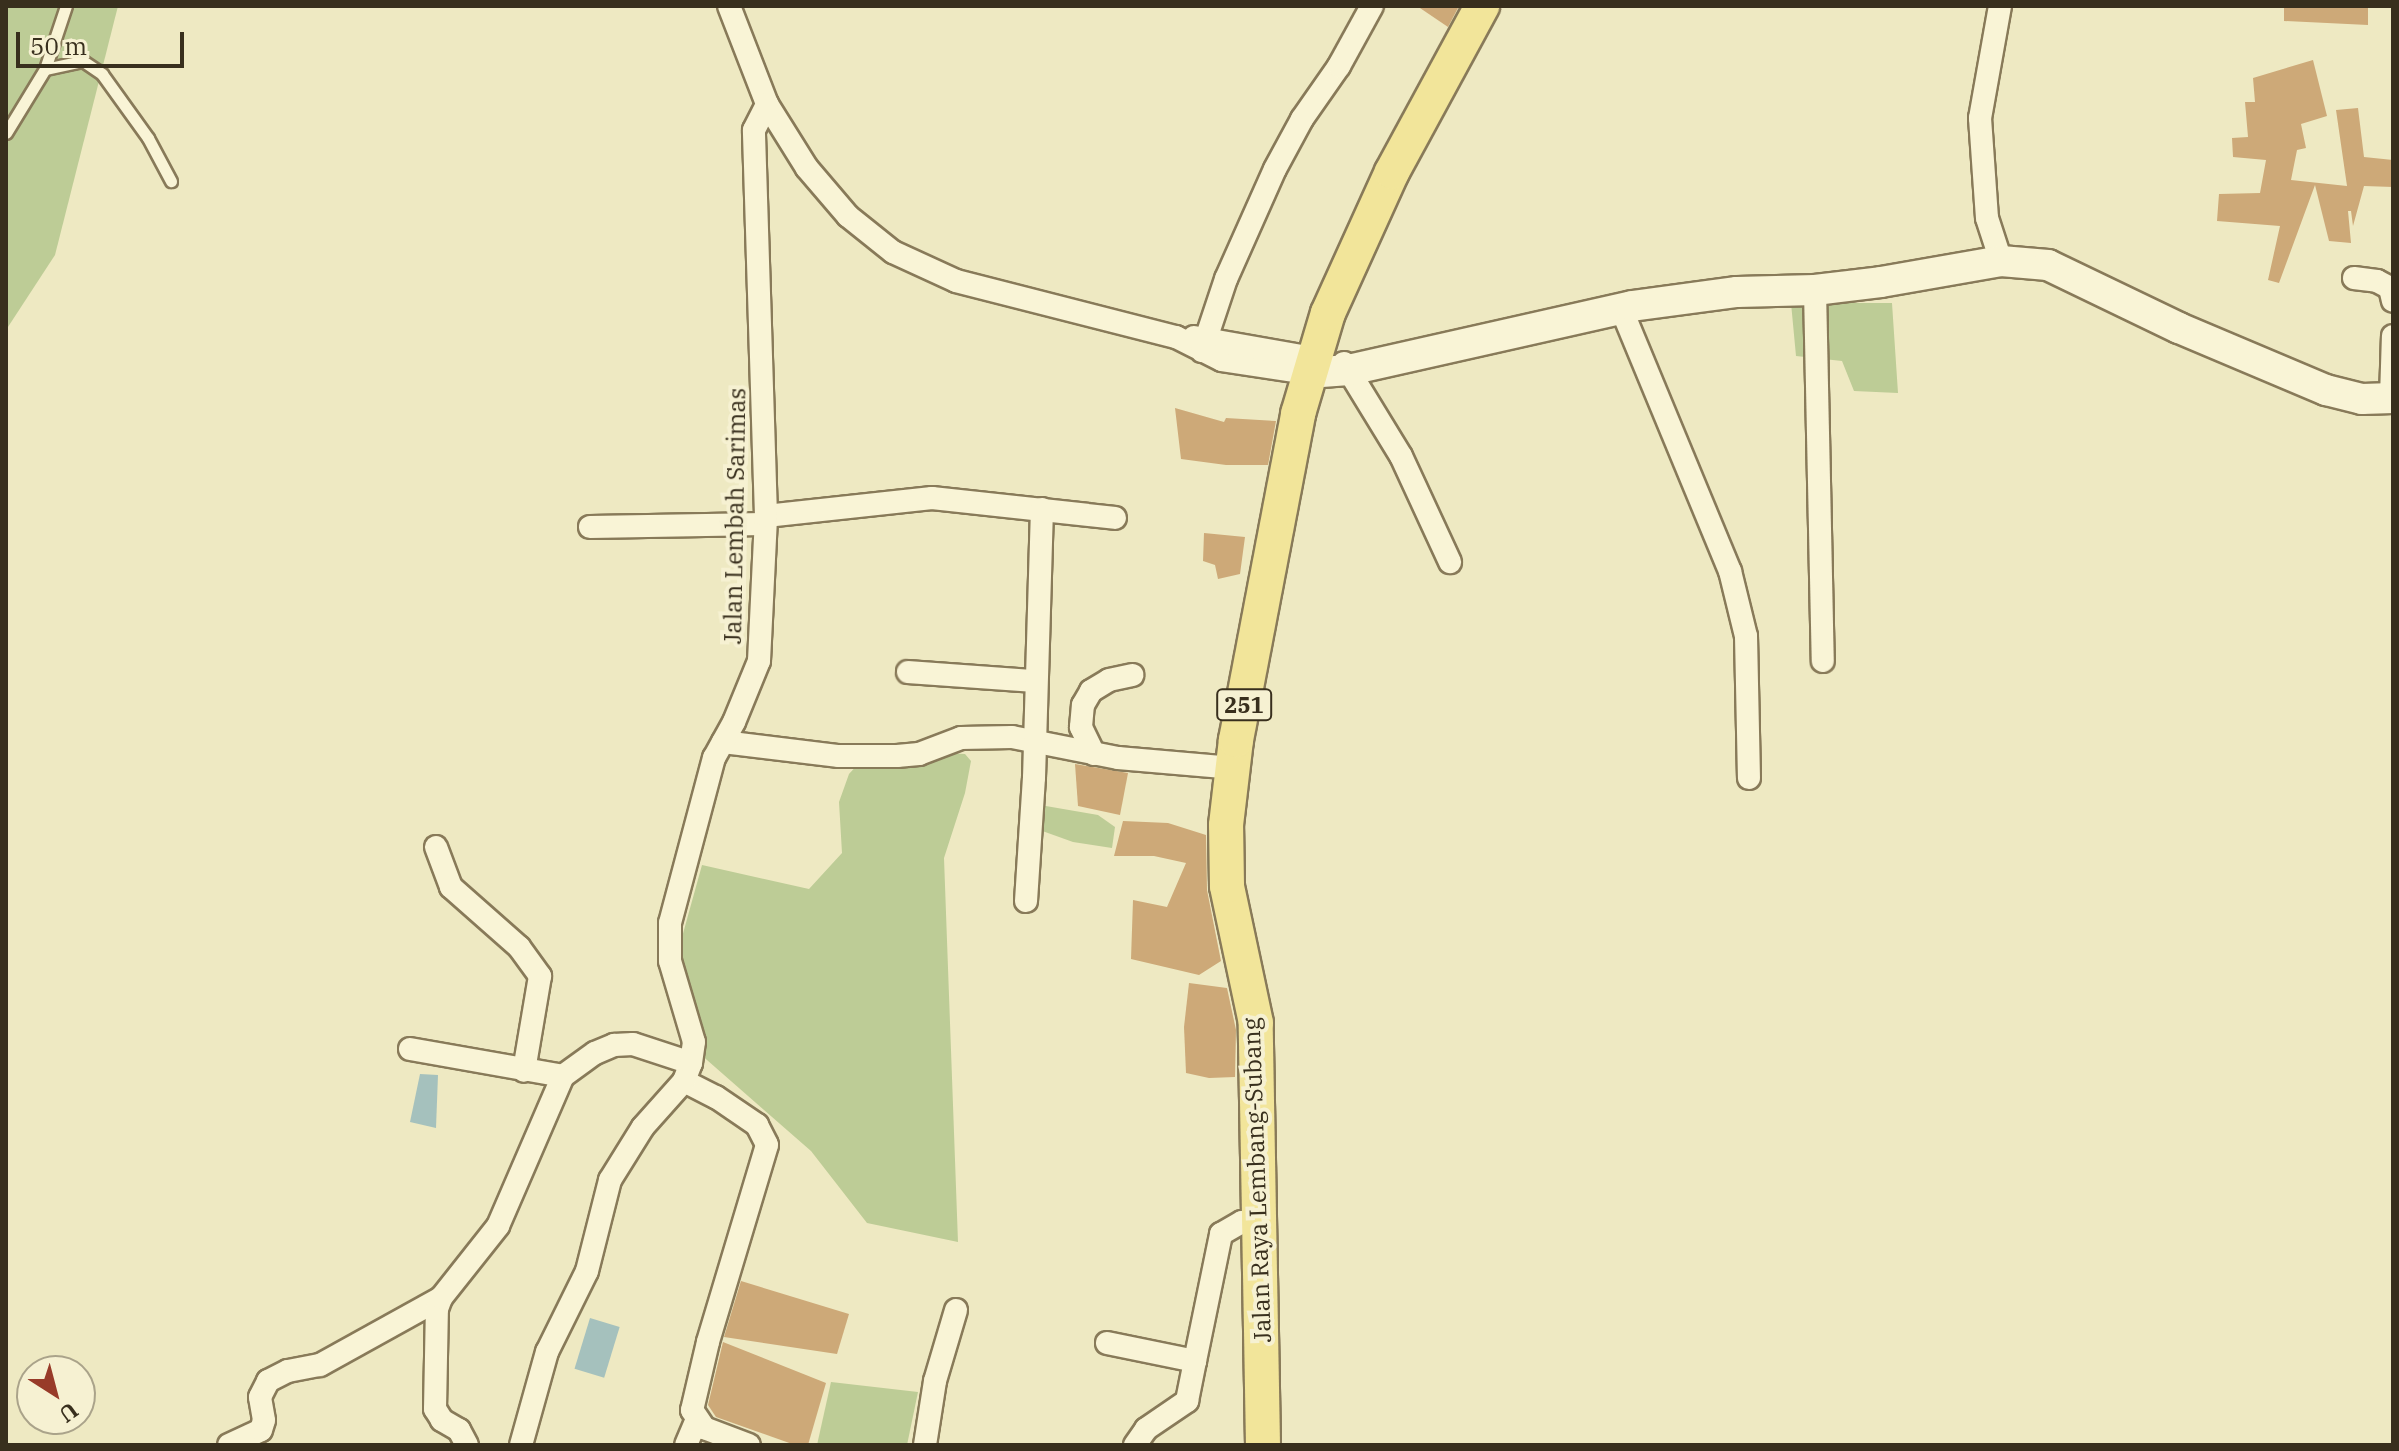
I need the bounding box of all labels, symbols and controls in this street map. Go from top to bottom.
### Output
scale bar [20,16,188,66]
text: 50 m [30,30,87,62]
street label: Jalan Lembah Sarimas [718,388,752,644]
road number: 251 [1216,687,1272,723]
street label: Jalan Raya Lembang-Subang [1237,1017,1277,1343]
north arrow [16,1355,96,1435]
text: U [54,1396,85,1430]

